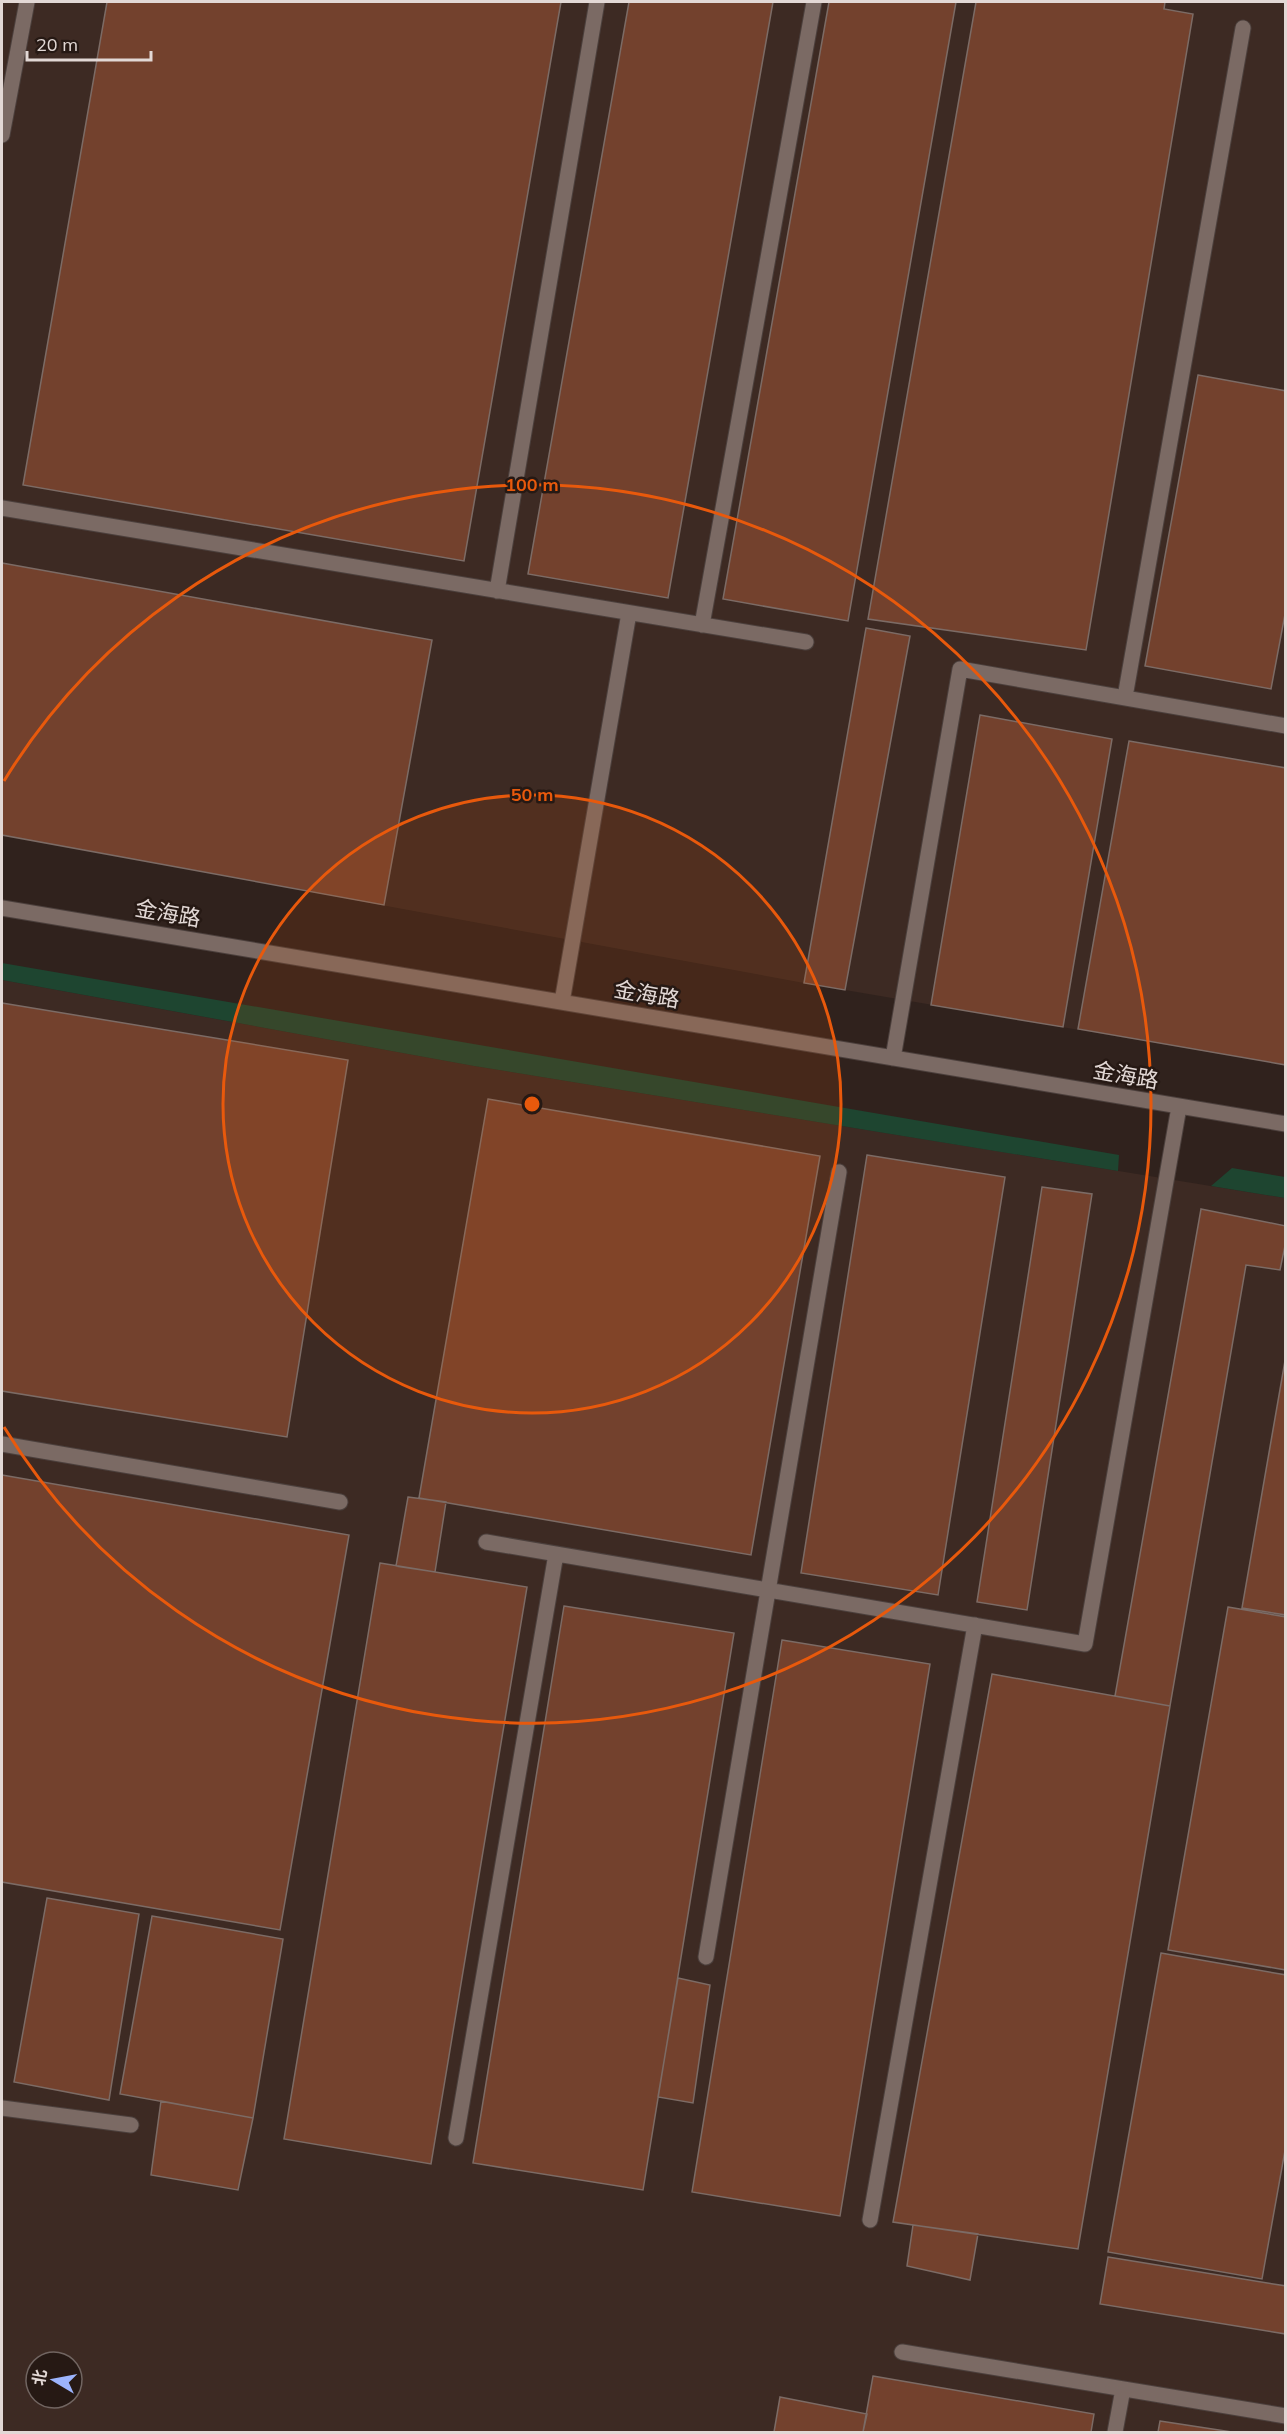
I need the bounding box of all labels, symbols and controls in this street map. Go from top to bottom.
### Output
scale bar [27,24,152,62]
text: 20 m [36,33,78,56]
text: 100 m [505,473,559,496]
text: 50 m [511,783,553,806]
street label: 金海路 [133,893,203,933]
street label: 金海路 [612,974,682,1014]
street label: 金海路 [1091,1055,1161,1095]
centre of rings [522,1094,542,1114]
north arrow [24,2350,84,2410]
text: 北 [28,2368,50,2387]

